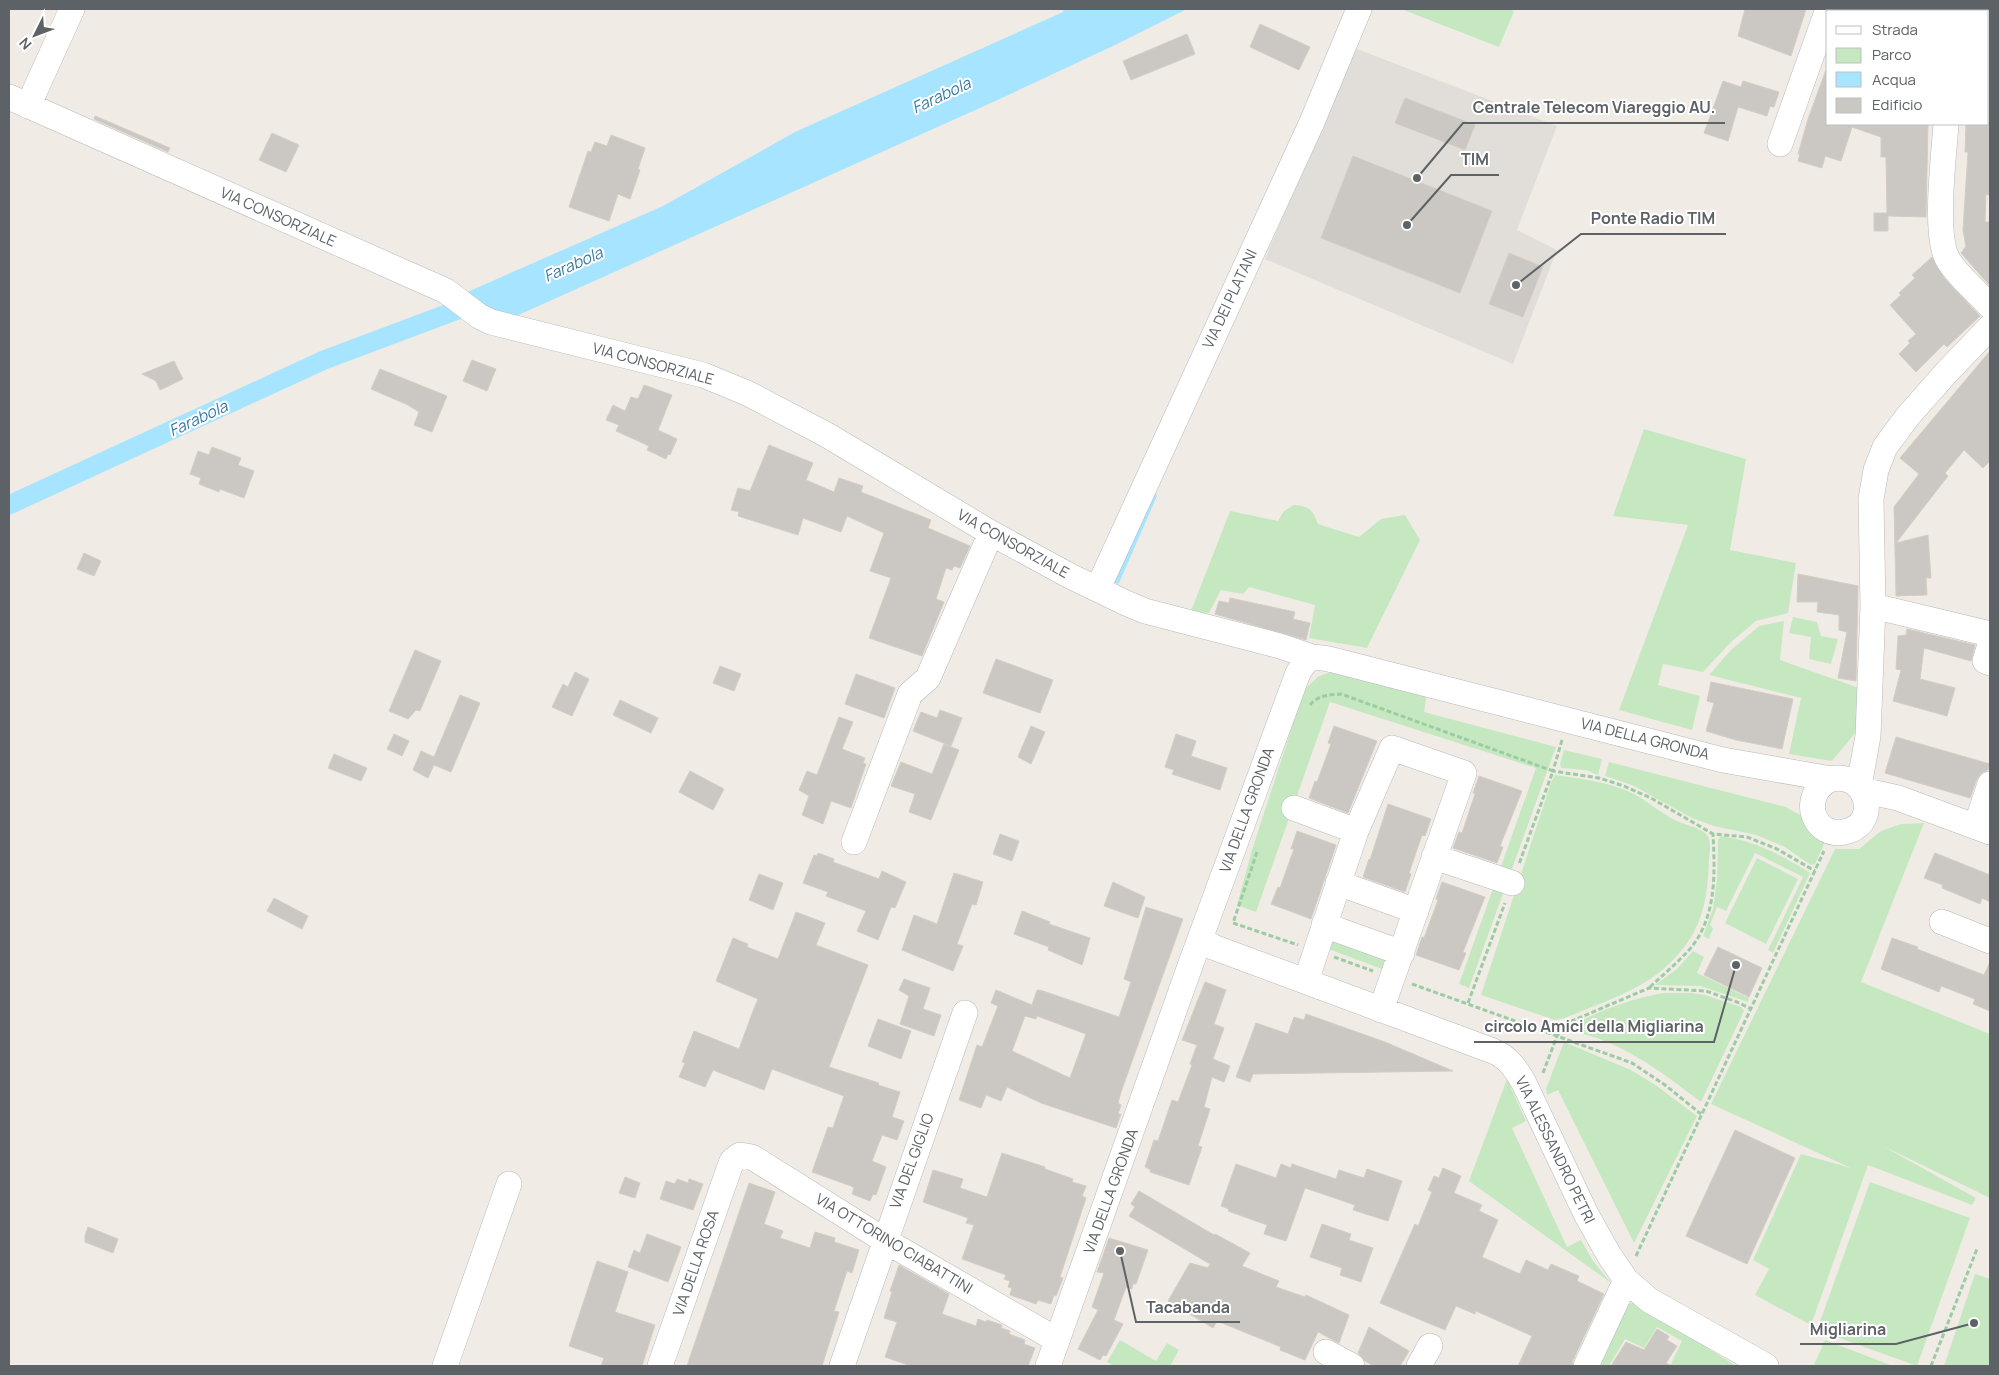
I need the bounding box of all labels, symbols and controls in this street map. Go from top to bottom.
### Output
north arrow [10,10,60,60]
legend [1826,10,1989,125]
text: Strada [1872,19,1918,40]
text: N [15,34,35,54]
text: Parco [1872,44,1911,65]
text: Acqua [1872,69,1916,90]
water label: Farabola [908,71,975,118]
callout: Centrale Telecom Viareggio AU. [1463,92,1725,123]
text: Edificio [1872,94,1923,115]
text: Centrale Telecom Viareggio AU. [1473,96,1715,118]
callout: TIM [1451,144,1499,175]
text: TIM [1461,148,1489,170]
street label: VIA CONSORZIALE [217,182,340,252]
callout: Ponte Radio TIM [1581,203,1726,234]
text: Ponte Radio TIM [1591,207,1715,229]
water label: Farabola [540,241,607,287]
street label: VIA DEI PLATANI [1197,246,1262,352]
street label: VIA CONSORZIALE [590,337,716,390]
water label: Farabola [165,394,232,441]
street label: VIA CONSORZIALE [954,504,1073,583]
street label: VIA DELLA GRONDA [1579,712,1712,765]
street label: VIA DELLA GRONDA [1214,744,1279,875]
callout: circolo Amici della Migliarina [1474,1011,1714,1042]
text: circolo Amici della Migliarina [1484,1015,1704,1037]
street label: VIA ALESSANDRO PETRI [1511,1072,1600,1227]
street label: VIA DEL GIGLIO [885,1110,939,1212]
street label: VIA DELLA GRONDA [1078,1125,1143,1256]
street label: VIA OTTORINO CIABATTINI [812,1188,977,1299]
street label: VIA DELLA ROSA [668,1207,724,1319]
callout: Tacabanda [1136,1291,1240,1322]
text: Tacabanda [1146,1296,1230,1318]
callout: Migliarina [1800,1313,1896,1344]
text: Migliarina [1810,1318,1886,1340]

